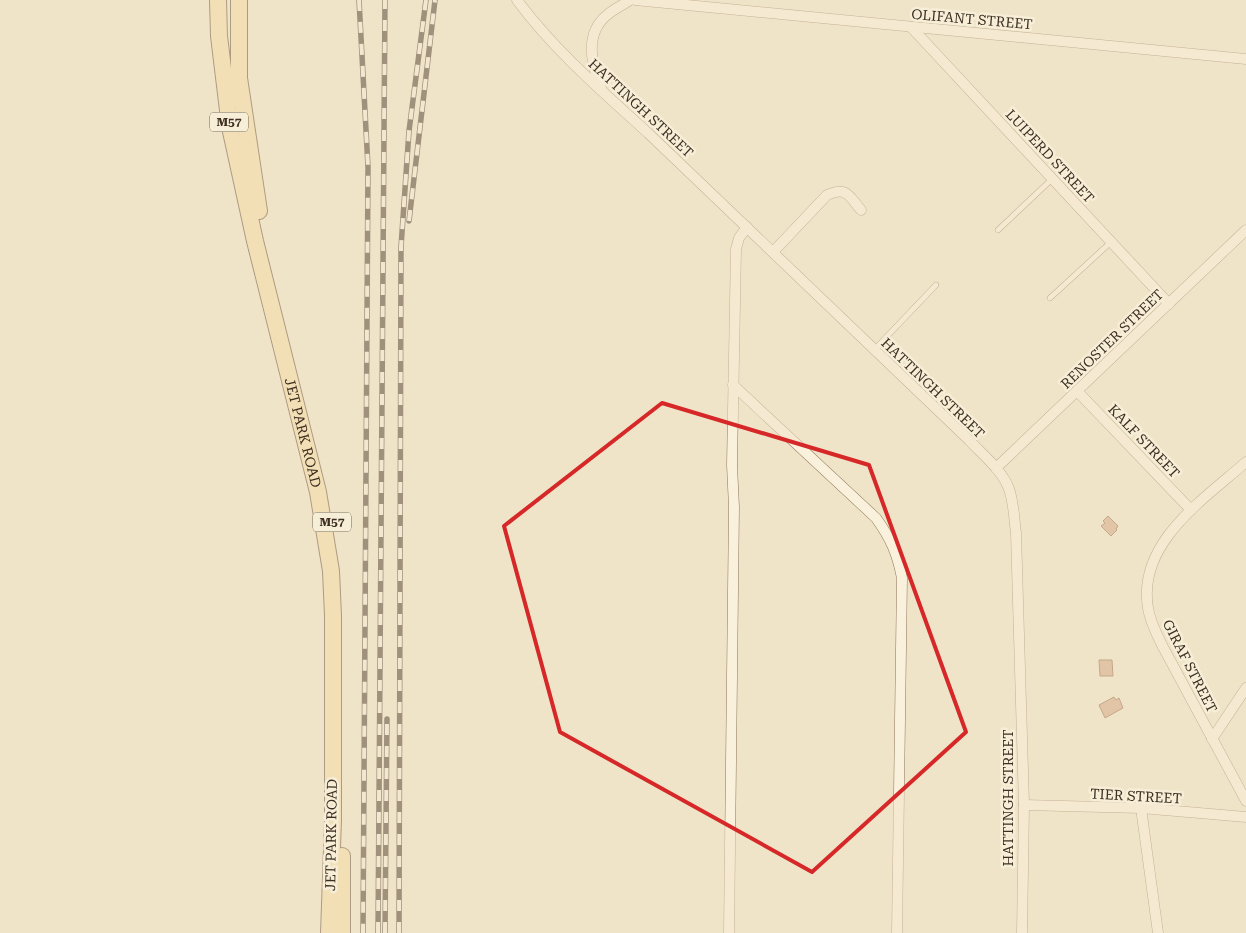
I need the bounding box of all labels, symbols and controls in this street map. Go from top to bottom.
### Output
street label: OLIFANT STREET [911,6,1033,32]
street label: HATTINGH STREET [585,55,697,161]
street label: LUIPERD STREET [1003,106,1097,206]
road number: M57 [210,112,248,132]
street label: RENOSTER STREET [1058,286,1166,392]
street label: HATTINGH STREET [878,335,988,441]
street label: JET PARK ROAD [282,376,325,489]
street label: KALF STREET [1105,401,1183,481]
road number: M57 [313,512,351,532]
street label: GIRAF STREET [1160,617,1220,715]
street label: HATTINGH STREET [1000,729,1016,867]
street label: JET PARK ROAD [322,778,340,891]
street label: TIER STREET [1090,786,1182,806]

